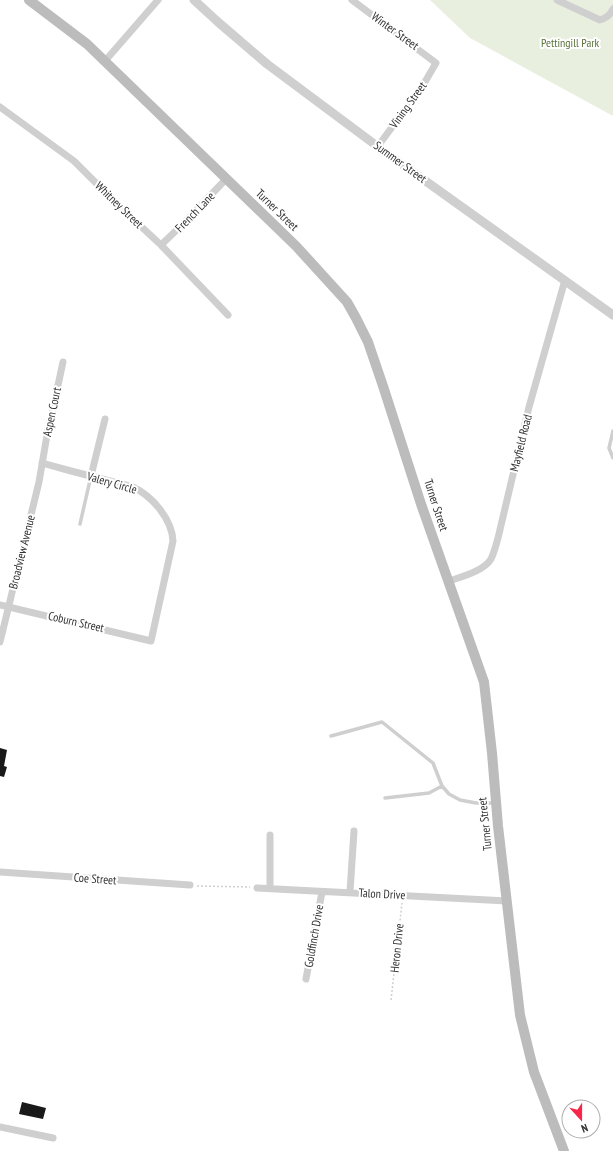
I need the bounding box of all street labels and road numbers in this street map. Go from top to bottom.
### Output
street label: Winter Street [369,8,422,53]
street label: Vining Street [385,78,430,132]
street label: Summer Street [371,137,430,186]
street label: Whitney Street [92,178,147,232]
street label: Turner Street [253,186,302,234]
street label: French Lane [172,188,218,235]
street label: Aspen Court [39,385,64,438]
street label: Mayfield Road [506,413,535,473]
street label: Valery Circle [85,468,139,497]
street label: Turner Street [421,477,452,533]
street label: Broadview Avenue [5,513,38,590]
street label: Coburn Street [47,608,106,635]
street label: Turner Street [474,796,495,852]
street label: Coe Street [73,870,118,888]
street label: Talon Drive [358,885,406,902]
street label: Goldfinch Drive [301,903,326,968]
street label: Heron Drive [386,923,407,973]

